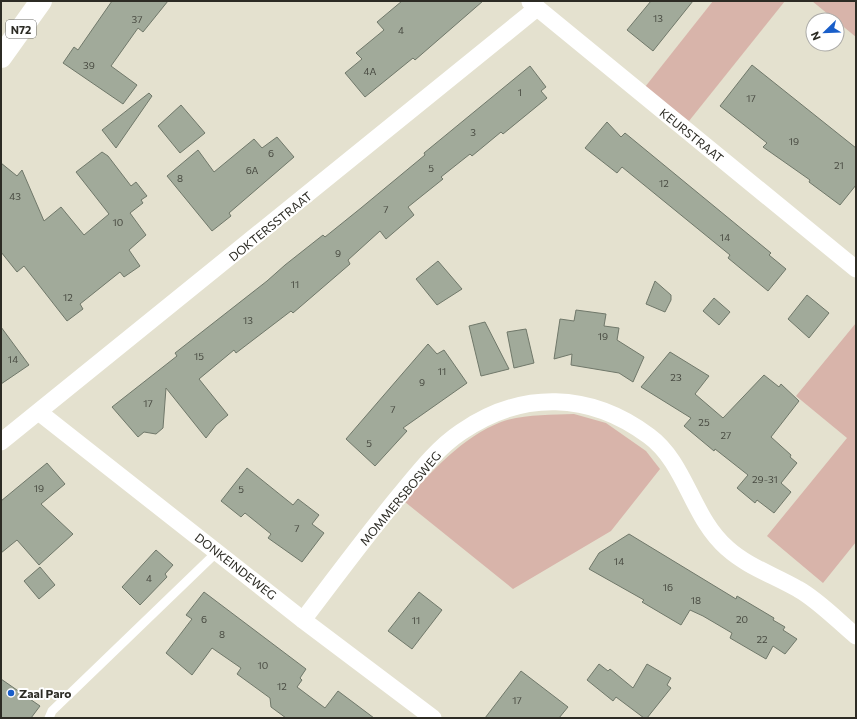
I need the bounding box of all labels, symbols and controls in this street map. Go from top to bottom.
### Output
house number: 13 [653,12,663,24]
north arrow [805,12,845,52]
house number: 37 [132,13,142,25]
road number: N72 [6,20,36,38]
house number: 4 [398,24,404,36]
text: N [808,30,823,42]
house number: 39 [83,59,95,71]
house number: 4A [364,65,377,77]
house number: 1 [518,86,522,98]
house number: 17 [746,92,756,104]
street label: KEURSTRAAT [657,105,727,165]
house number: 3 [470,126,476,138]
house number: 19 [789,135,799,147]
house number: 6 [268,147,274,159]
house number: 21 [834,159,844,171]
house number: 5 [428,162,434,174]
house number: 6A [246,164,258,176]
house number: 8 [177,172,183,184]
house number: 12 [659,177,669,189]
street label: DOKTERSSTRAAT [226,188,314,264]
house number: 43 [9,190,21,202]
house number: 7 [383,203,389,215]
house number: 10 [113,216,123,228]
house number: 14 [720,231,730,243]
house number: 9 [335,247,341,259]
house number: 11 [291,278,299,290]
house number: 12 [63,291,73,303]
house number: 13 [243,314,253,326]
house number: 19 [598,330,608,342]
house number: 15 [194,350,204,362]
house number: 14 [8,353,18,365]
house number: 11 [438,365,446,377]
house number: 23 [670,371,682,383]
house number: 9 [419,376,425,388]
house number: 17 [143,397,153,409]
house number: 7 [390,403,396,415]
house number: 25 [698,416,710,428]
house number: 27 [721,429,731,441]
house number: 5 [366,437,372,449]
street label: MOMMERSBOSWEG [357,448,443,548]
house number: 29-31 [752,473,778,485]
house number: 19 [34,482,44,494]
house number: 5 [238,483,244,495]
house number: 7 [294,522,300,534]
street label: DONKEINDEWEG [193,530,279,602]
house number: 14 [614,555,624,567]
house number: 4 [146,572,152,584]
house number: 16 [663,581,673,593]
house number: 18 [691,594,701,606]
house number: 6 [201,613,207,625]
house number: 20 [736,613,748,625]
house number: 11 [412,614,420,626]
house number: 8 [219,628,225,640]
house number: 22 [756,633,768,645]
house number: 10 [258,659,268,671]
house number: 12 [277,680,287,692]
place label: Zaal Paro [19,686,72,700]
marker: Zaal Paro [6,688,16,698]
house number: 17 [512,694,522,706]

